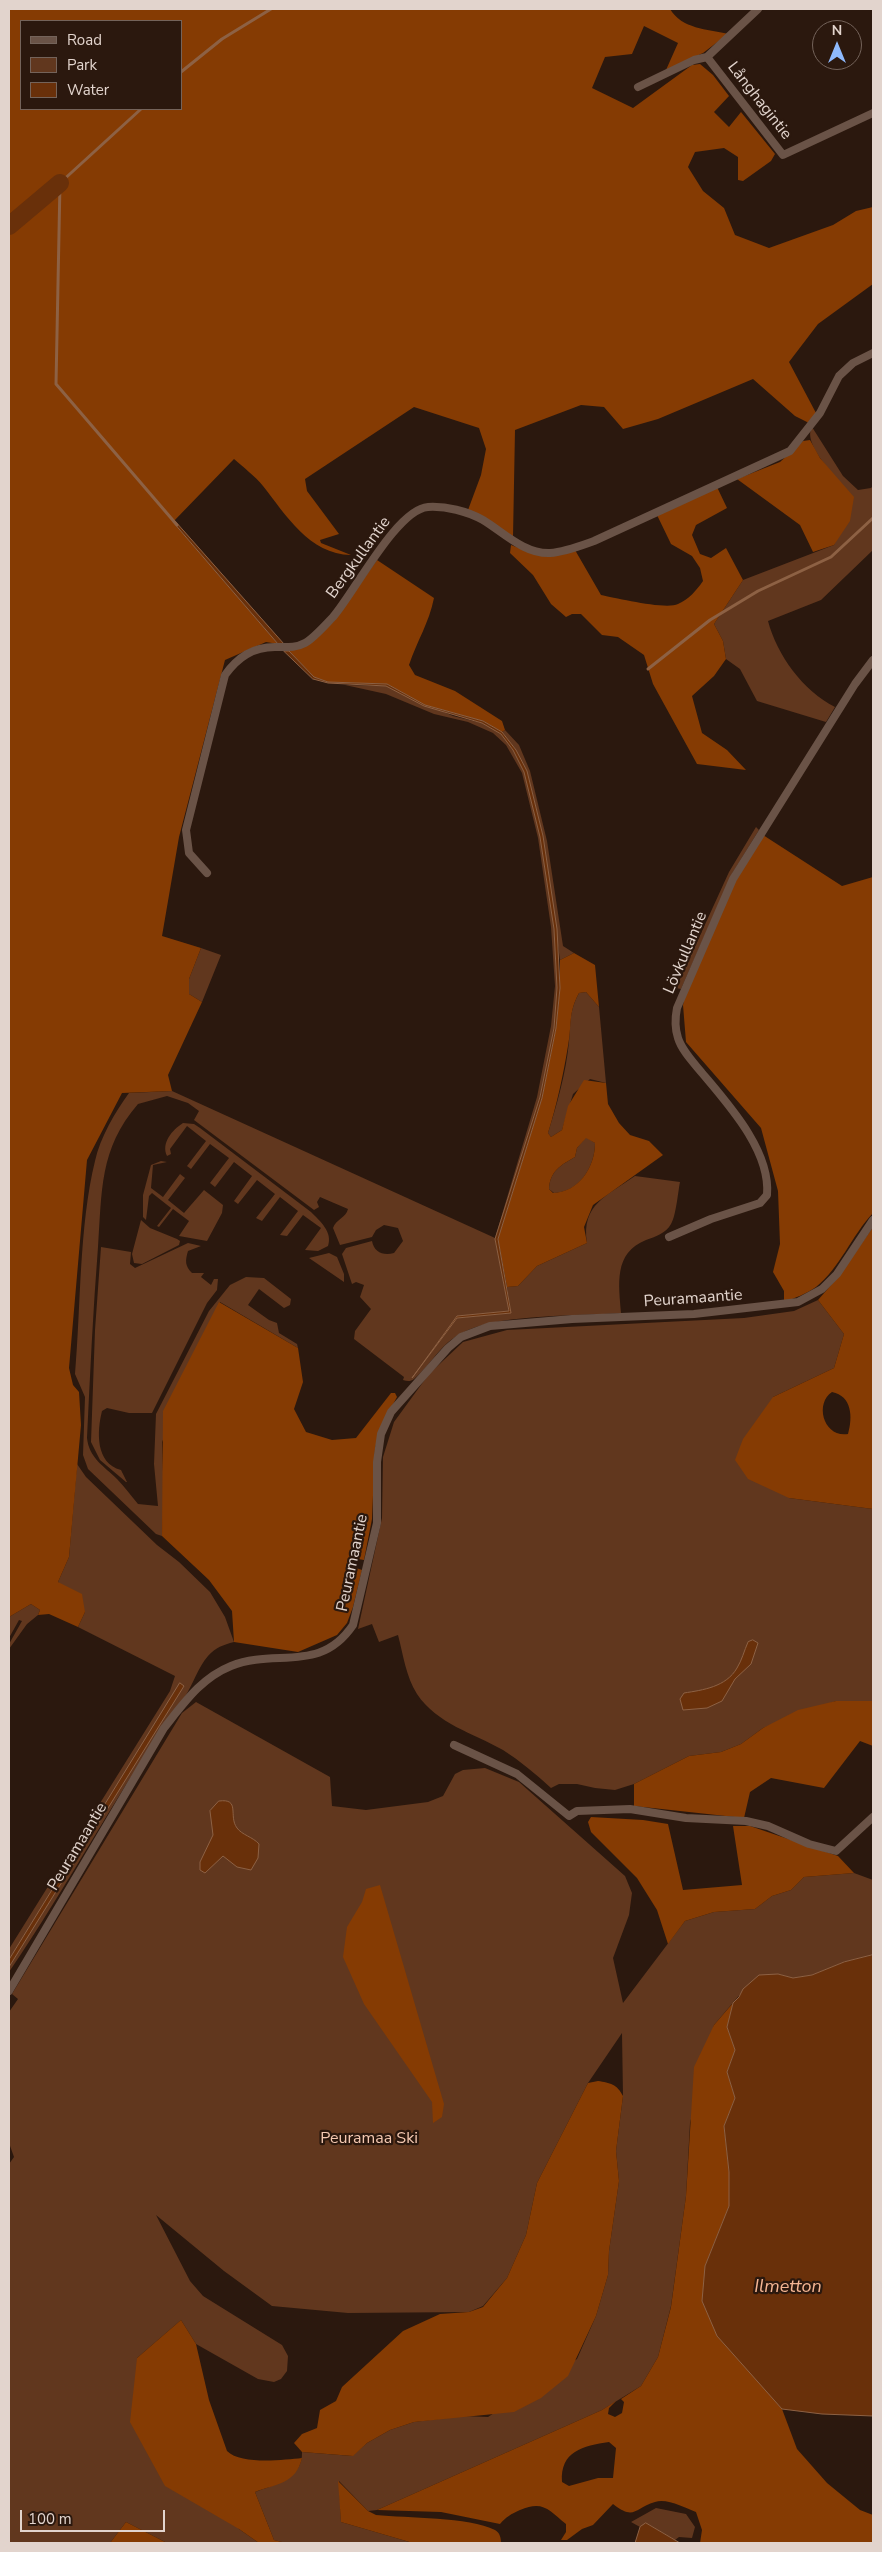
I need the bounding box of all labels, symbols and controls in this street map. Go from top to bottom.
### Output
legend [20,20,182,110]
north arrow [812,20,862,70]
text: N [832,21,842,40]
text: Road [67,30,102,50]
text: Park [67,55,97,75]
street label: Långhagintie [723,58,795,144]
text: Water [67,80,109,100]
street label: Bergkullantie [323,513,395,603]
street label: Lövkullantie [660,909,712,997]
street label: Peuramaantie [643,1286,743,1312]
street label: Peuramaantie [333,1513,373,1613]
street label: Peuramaantie [44,1800,112,1894]
park label: Peuramaa Ski [320,2129,418,2149]
water label: Ilmetton [754,2277,822,2299]
scale bar [22,2500,168,2532]
text: 100 m [28,2509,72,2529]

